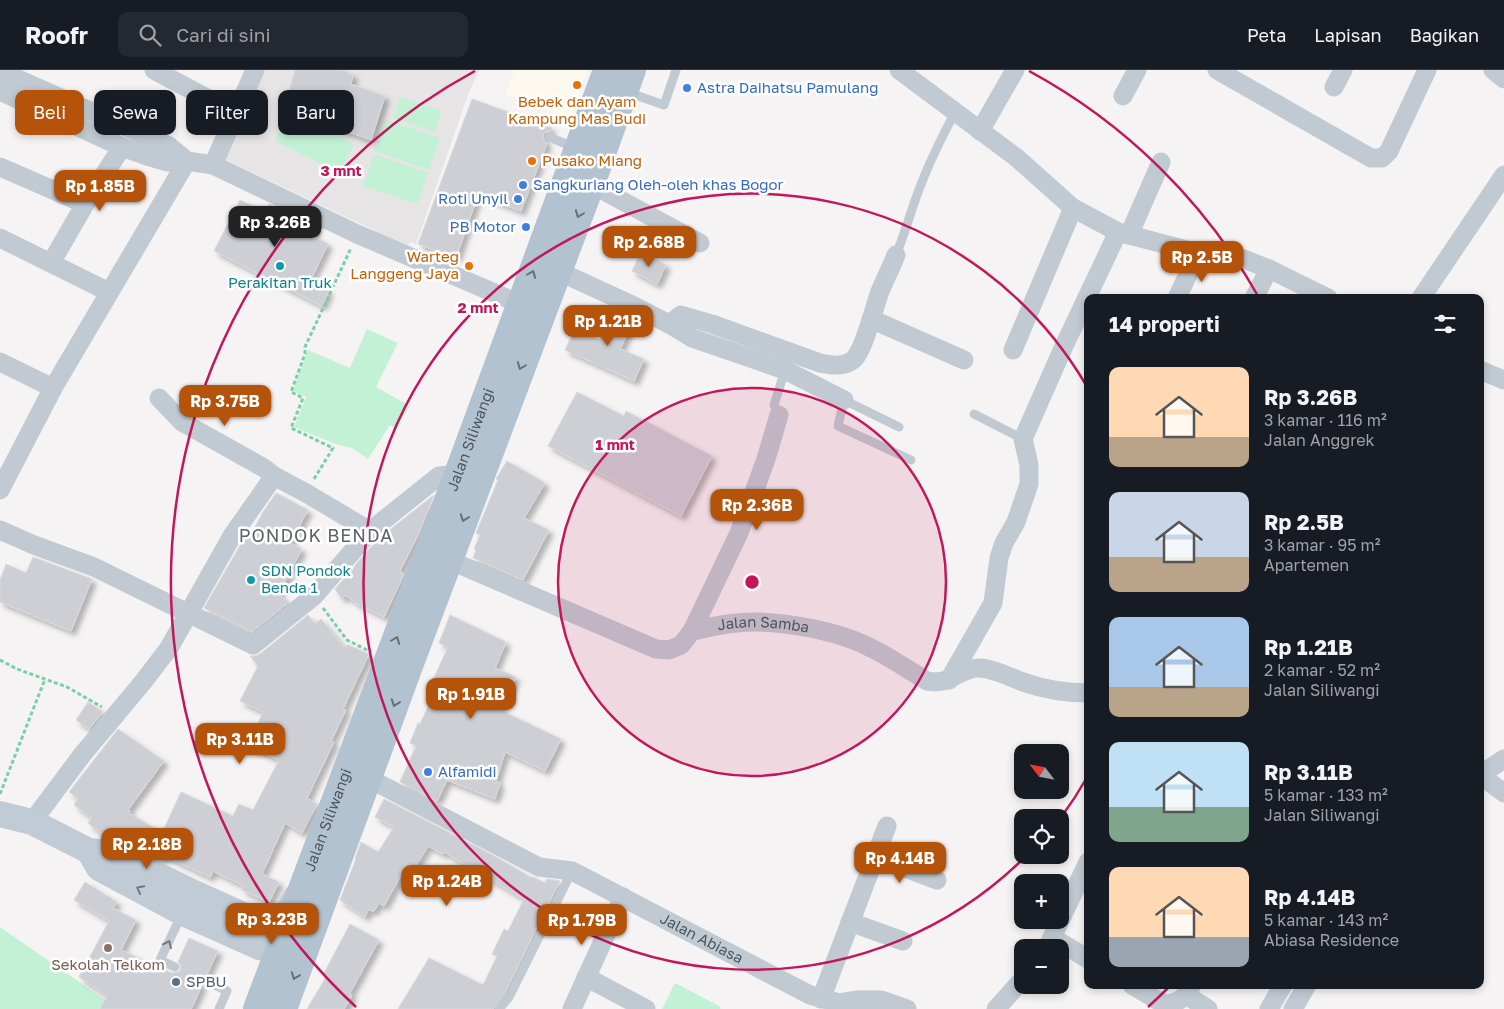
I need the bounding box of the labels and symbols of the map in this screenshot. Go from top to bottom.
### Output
place label: Astra Daihatsu Pamulang [697,78,878,96]
marker: Bebek dan Ayam Kampung Mas Budi [571,79,583,91]
marker: Astra Daihatsu Pamulang [681,82,693,94]
place label: Bebek dan Ayam Kampung Mas Budi [508,92,646,127]
place label: Pusako Miang [542,151,642,169]
marker: Pusako Miang [526,155,538,167]
text: 3 mnt [320,161,362,179]
pin: Rp 1.85B [48,170,152,212]
place label: Sangkuriang Oleh-oleh khas Bogor [533,175,783,193]
marker: Sangkuriang Oleh-oleh khas Bogor [517,179,529,191]
place label: Roti Unyil [438,189,508,207]
marker: Roti Unyil [512,193,524,205]
pin: Rp 3.26B [223,206,327,248]
one-way arrow [575,210,585,218]
place label: PB Motor [450,217,516,235]
marker: PB Motor [520,221,532,233]
pin: Rp 2.68B [597,226,701,268]
pin: Rp 2.5B [1156,240,1248,283]
place label: Warteg Langgeng Jaya [350,247,459,282]
marker: Perakitan Truk [274,260,286,272]
marker: Warteg Langgeng Jaya [463,260,475,272]
one-way arrow [526,271,536,279]
place label: Perakitan Truk [228,273,332,291]
text: 2 mnt [457,298,499,316]
pin: Rp 1.21B [556,304,660,347]
one-way arrow [517,361,528,370]
pin: Rp 3.75B [173,384,277,427]
street label: Jalan Siliwangi [442,385,497,493]
text: 1 mnt [595,435,635,453]
pin: Rp 2.36B [705,488,809,531]
one-way arrow [460,514,470,522]
district label: PONDOK BENDA [239,524,393,546]
place label: SDN Pondok Benda 1 [261,561,351,596]
centre of rings [743,573,761,591]
marker: SDN Pondok Benda 1 [245,574,257,586]
street label: Jalan Samba [716,612,811,636]
one-way arrow [390,636,400,645]
pin: Rp 1.91B [419,678,523,720]
one-way arrow [391,699,401,707]
pin: Rp 3.11B [188,722,292,765]
north arrow [1014,744,1069,799]
place label: Alfamidi [438,762,496,780]
street label: Jalan Siliwangi [300,766,355,873]
marker: Alfamidi [422,766,434,778]
pin: Rp 2.18B [95,828,199,870]
pin: Rp 4.14B [848,842,952,884]
pin: Rp 1.24B [395,864,499,907]
one-way arrow [136,886,145,896]
pin: Rp 3.23B [220,902,324,945]
pin: Rp 1.79B [530,904,634,946]
street label: Jalan Abiasa [657,908,747,967]
one-way arrow [162,940,172,949]
marker: Sekolah Telkom [102,942,114,954]
place label: Sekolah Telkom [51,955,165,973]
one-way arrow [291,971,301,980]
place label: SPBU [186,972,226,990]
marker: SPBU [170,976,182,988]

